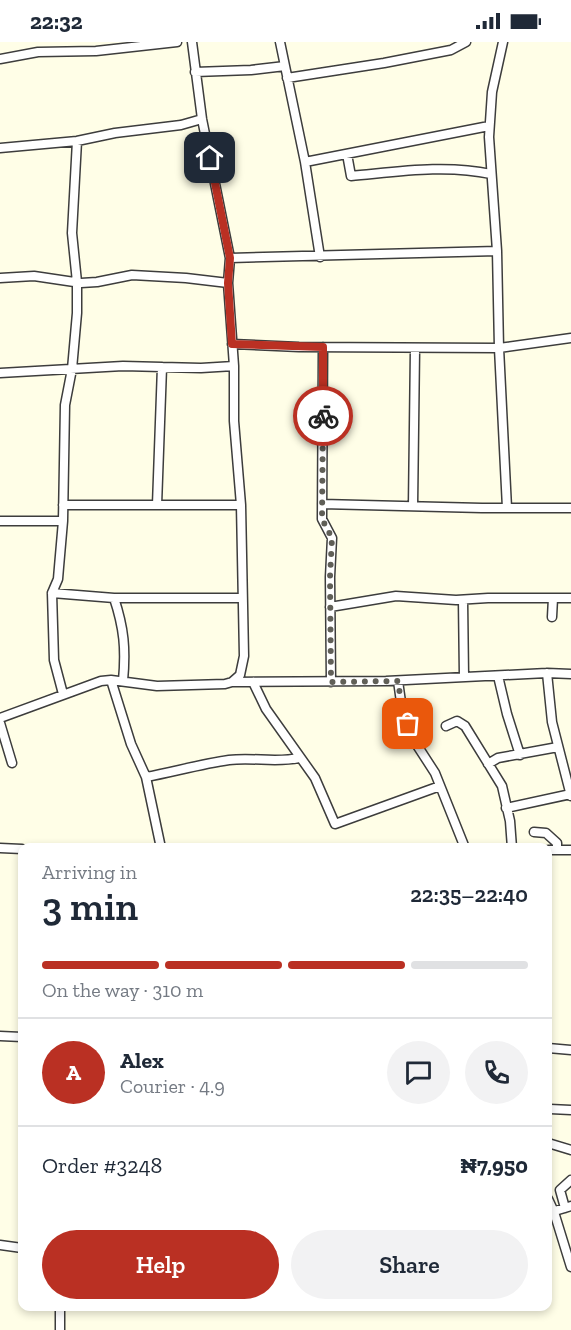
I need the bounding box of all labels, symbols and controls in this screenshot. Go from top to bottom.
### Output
text: 22:32 [30,8,83,35]
pin [184,132,235,183]
icon: home [193,141,226,174]
courier [293,386,353,446]
icon: bike [307,400,340,433]
pin [382,698,433,749]
icon: bag [391,707,424,740]
text: Arriving in [42,860,137,884]
text: 22:35–22:40 [410,881,528,908]
text: 3 min [42,883,138,930]
text: On the way · 310 m [42,978,203,1002]
button: chat [387,1041,450,1104]
button: phone [465,1041,528,1104]
text: Alex [120,1047,164,1074]
text: A [66,1059,81,1086]
text: Courier · 4.9 [120,1074,225,1098]
text: Order #3248 [42,1152,162,1179]
text: ₦7,950 [460,1152,528,1179]
button: Help [42,1230,279,1299]
button: Share [291,1230,528,1299]

